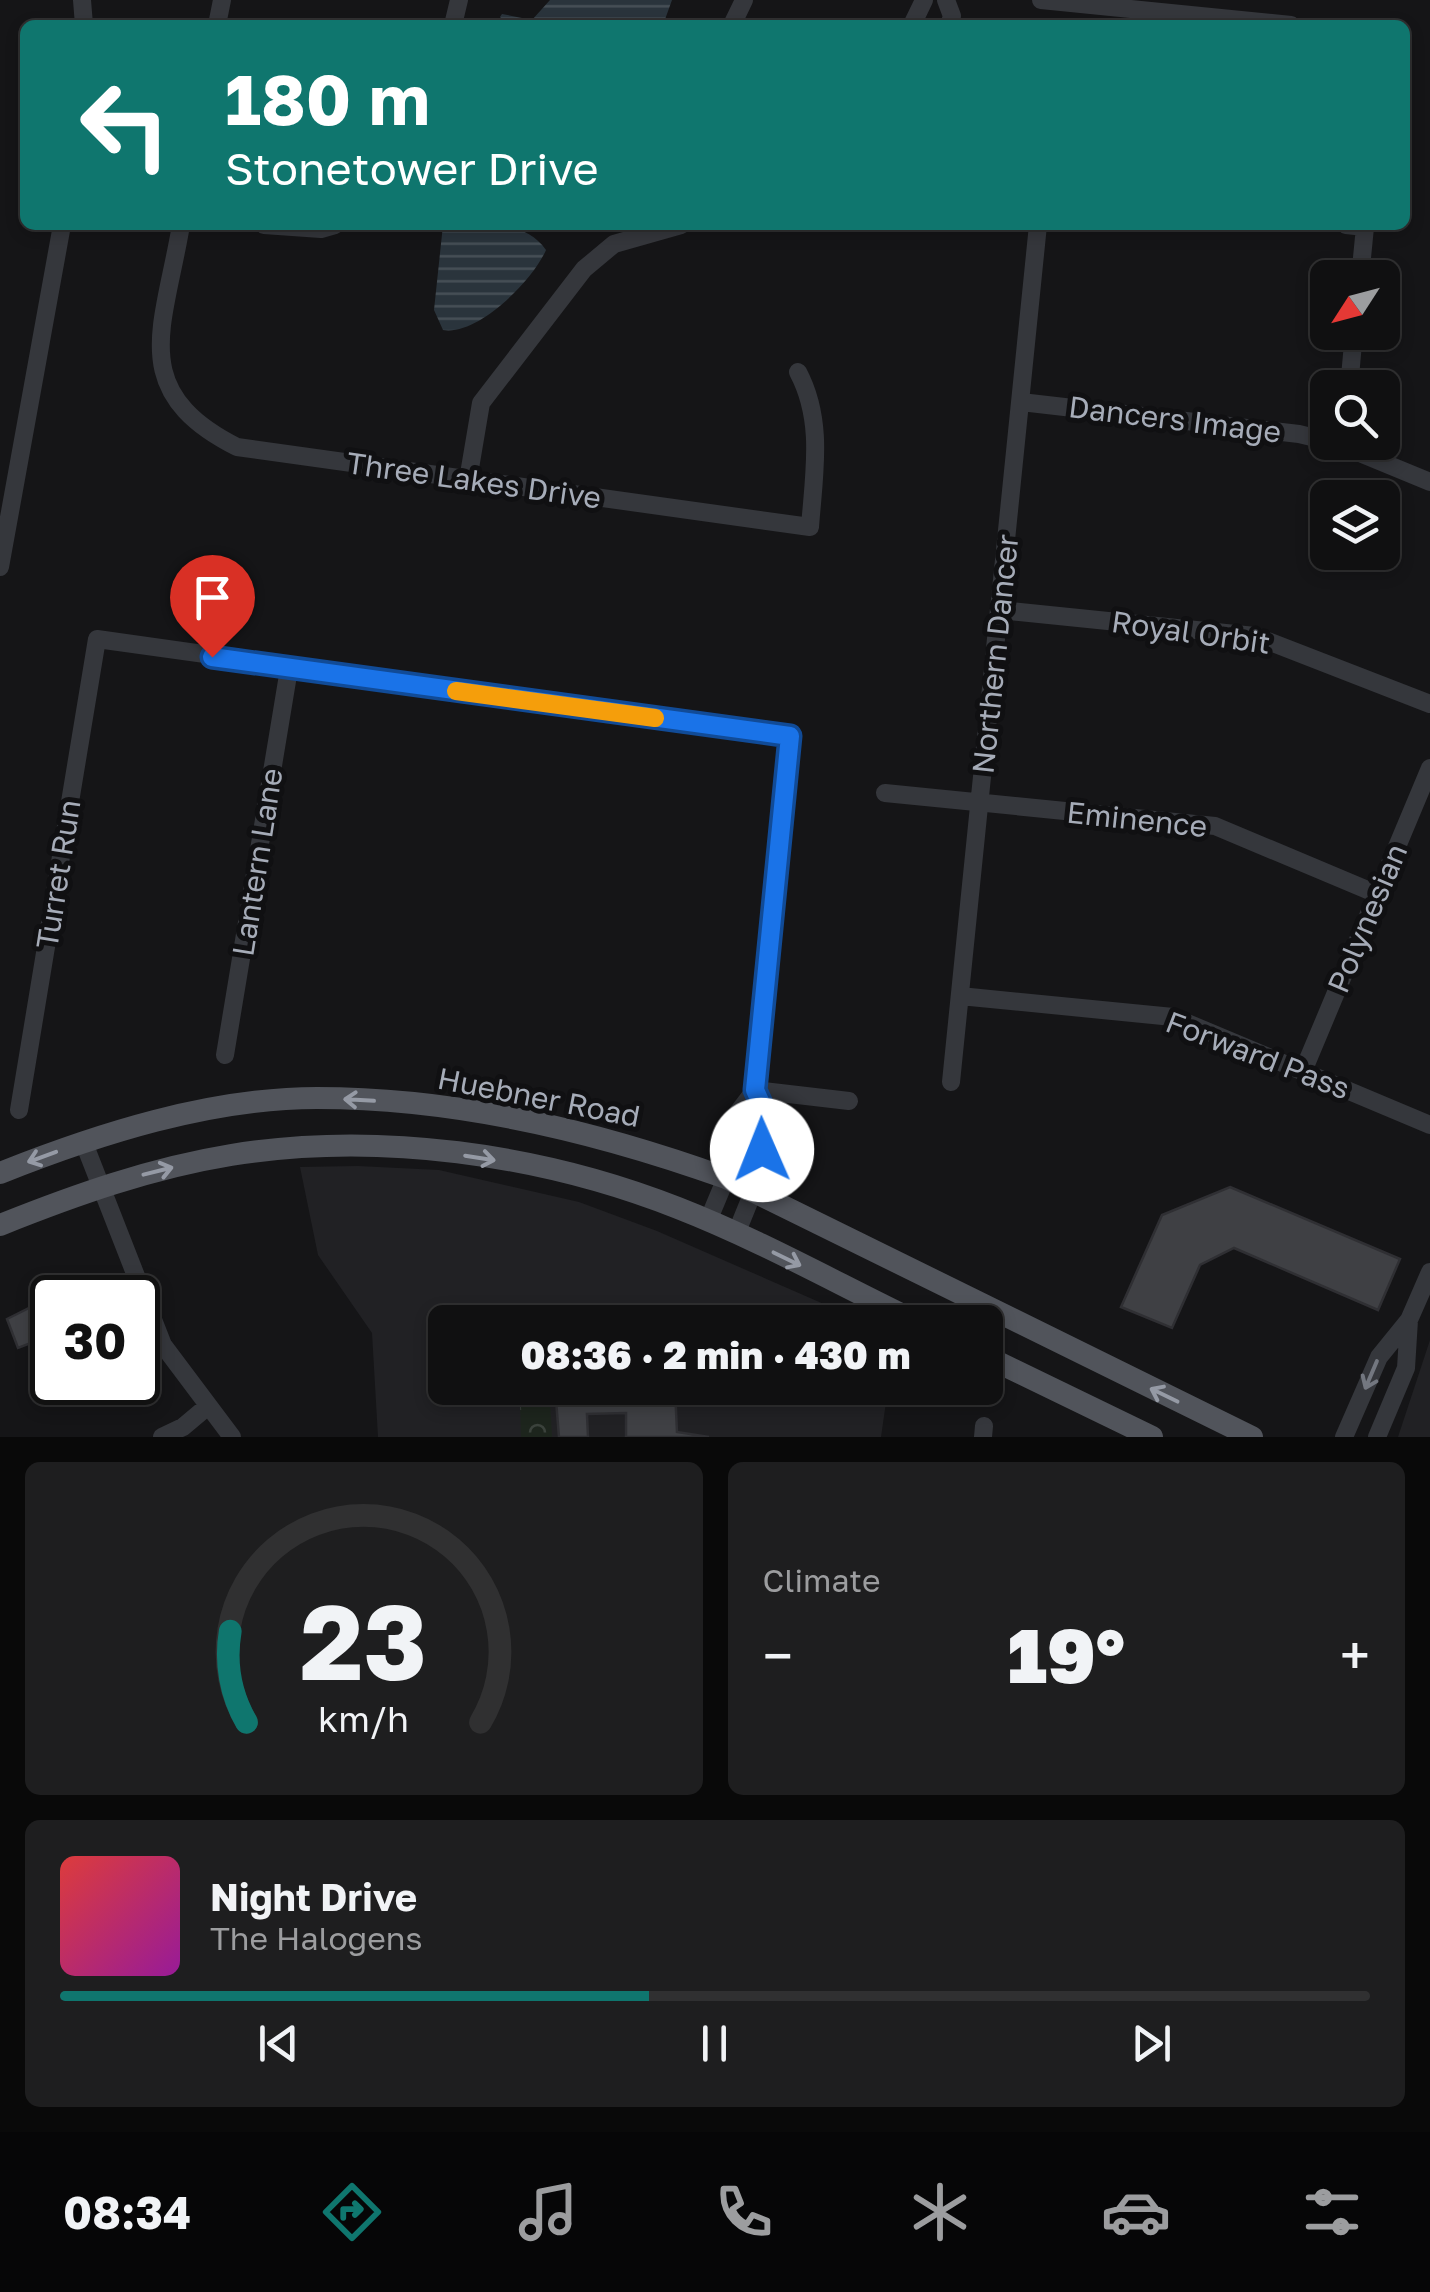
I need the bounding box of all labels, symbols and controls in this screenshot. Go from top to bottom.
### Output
text: 180 m [225,56,430,140]
icon: left [60,60,190,190]
text: Stonetower Drive [225,141,599,195]
north arrow [1310,260,1400,350]
map controls [1310,260,1400,570]
button: search [1310,370,1400,460]
street label: Dancers Image [1067,388,1283,450]
street label: Three Lakes Drive [344,444,604,516]
button: layers [1310,480,1400,570]
street label: Northern Dancer [965,532,1025,775]
pin [170,555,255,658]
icon: arrive [185,570,240,625]
street label: Royal Orbit [1109,603,1273,661]
street label: Lantern Lane [224,765,290,959]
street label: Eminence [1065,794,1209,844]
street label: Turret Run [28,797,88,951]
street label: Polynesian [1319,838,1415,998]
street label: Forward Pass [1161,1003,1355,1107]
street label: Huebner Road [435,1060,643,1134]
one-way arrow [344,1090,376,1109]
position arrow [710,1098,814,1202]
one-way arrow [27,1149,58,1167]
one-way arrow [464,1149,496,1167]
one-way arrow [142,1161,173,1180]
one-way arrow [772,1250,802,1269]
speed limit sign: 30 [30,1275,160,1405]
text: 08:36 · 2 min · 430 m [521,1332,910,1377]
one-way arrow [1361,1359,1379,1390]
one-way arrow [1150,1384,1180,1403]
text: Climate [763,1561,881,1599]
text: 23 [300,1578,427,1703]
text: 19° [1007,1609,1125,1700]
text: − [763,1622,793,1688]
text: + [1340,1622,1370,1688]
text: km/h [318,1697,409,1740]
text: Night Drive [210,1874,417,1919]
text: The Halogens [210,1919,422,1957]
icon: previous [251,2016,306,2071]
icon: pause [687,2016,742,2071]
icon: next [1124,2016,1179,2071]
icon: directions [317,2177,387,2247]
icon: music [513,2177,583,2247]
icon: phone [709,2177,779,2247]
icon: climate [905,2177,975,2247]
icon: car [1101,2177,1171,2247]
icon: filters [1297,2177,1367,2247]
text: 08:34 [63,2185,191,2239]

